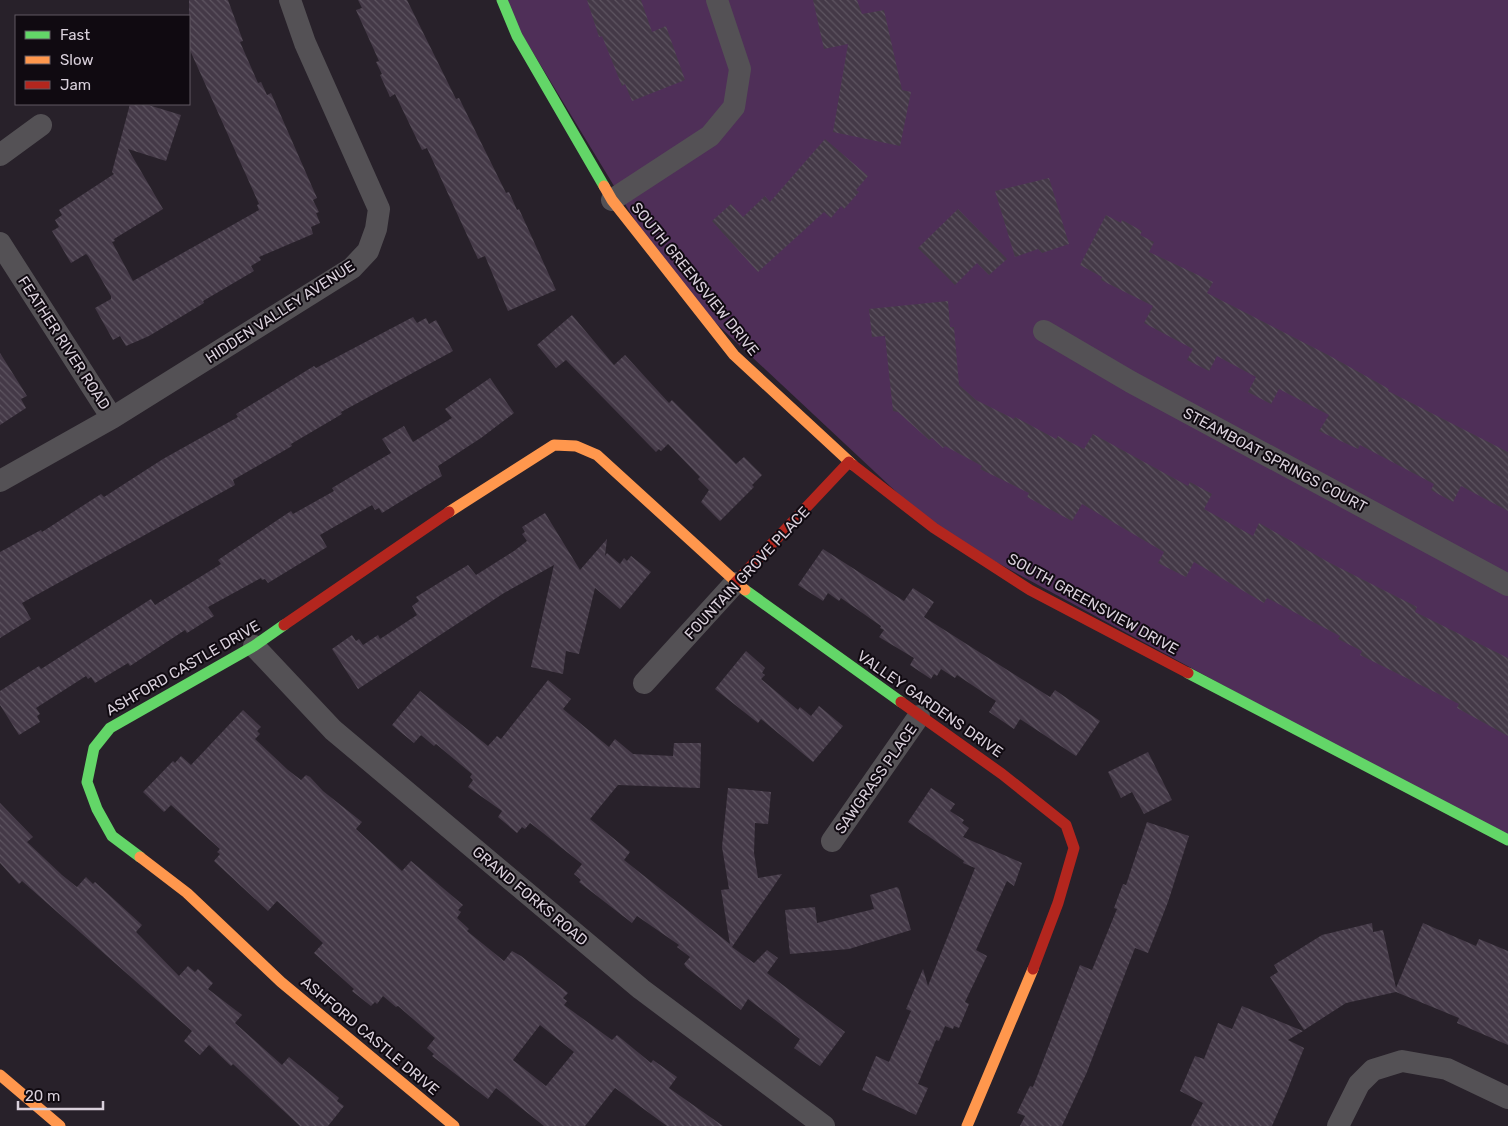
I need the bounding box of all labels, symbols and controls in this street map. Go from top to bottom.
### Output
legend [15,15,190,105]
text: Fast [60,26,90,44]
text: Slow [60,51,93,69]
text: Jam [60,76,91,94]
street label: SOUTH GREENSVIEW DRIVE [627,199,763,359]
street label: HIDDEN VALLEY AVENUE [202,257,358,367]
street label: FEATHER RIVER ROAD [14,273,114,413]
street label: STEAMBOAT SPRINGS COURT [1180,404,1370,516]
street label: FOUNTAIN GROVE PLACE [681,503,813,643]
street label: SOUTH GREENSVIEW DRIVE [1005,550,1181,658]
street label: ASHFORD CASTLE DRIVE [103,617,263,719]
street label: VALLEY GARDENS DRIVE [854,647,1006,761]
street label: SAWGRASS PLACE [831,721,921,837]
street label: GRAND FORKS ROAD [469,842,591,950]
street label: ASHFORD CASTLE DRIVE [297,973,443,1099]
scale bar [18,1078,102,1110]
text: 20 m [25,1087,60,1105]

